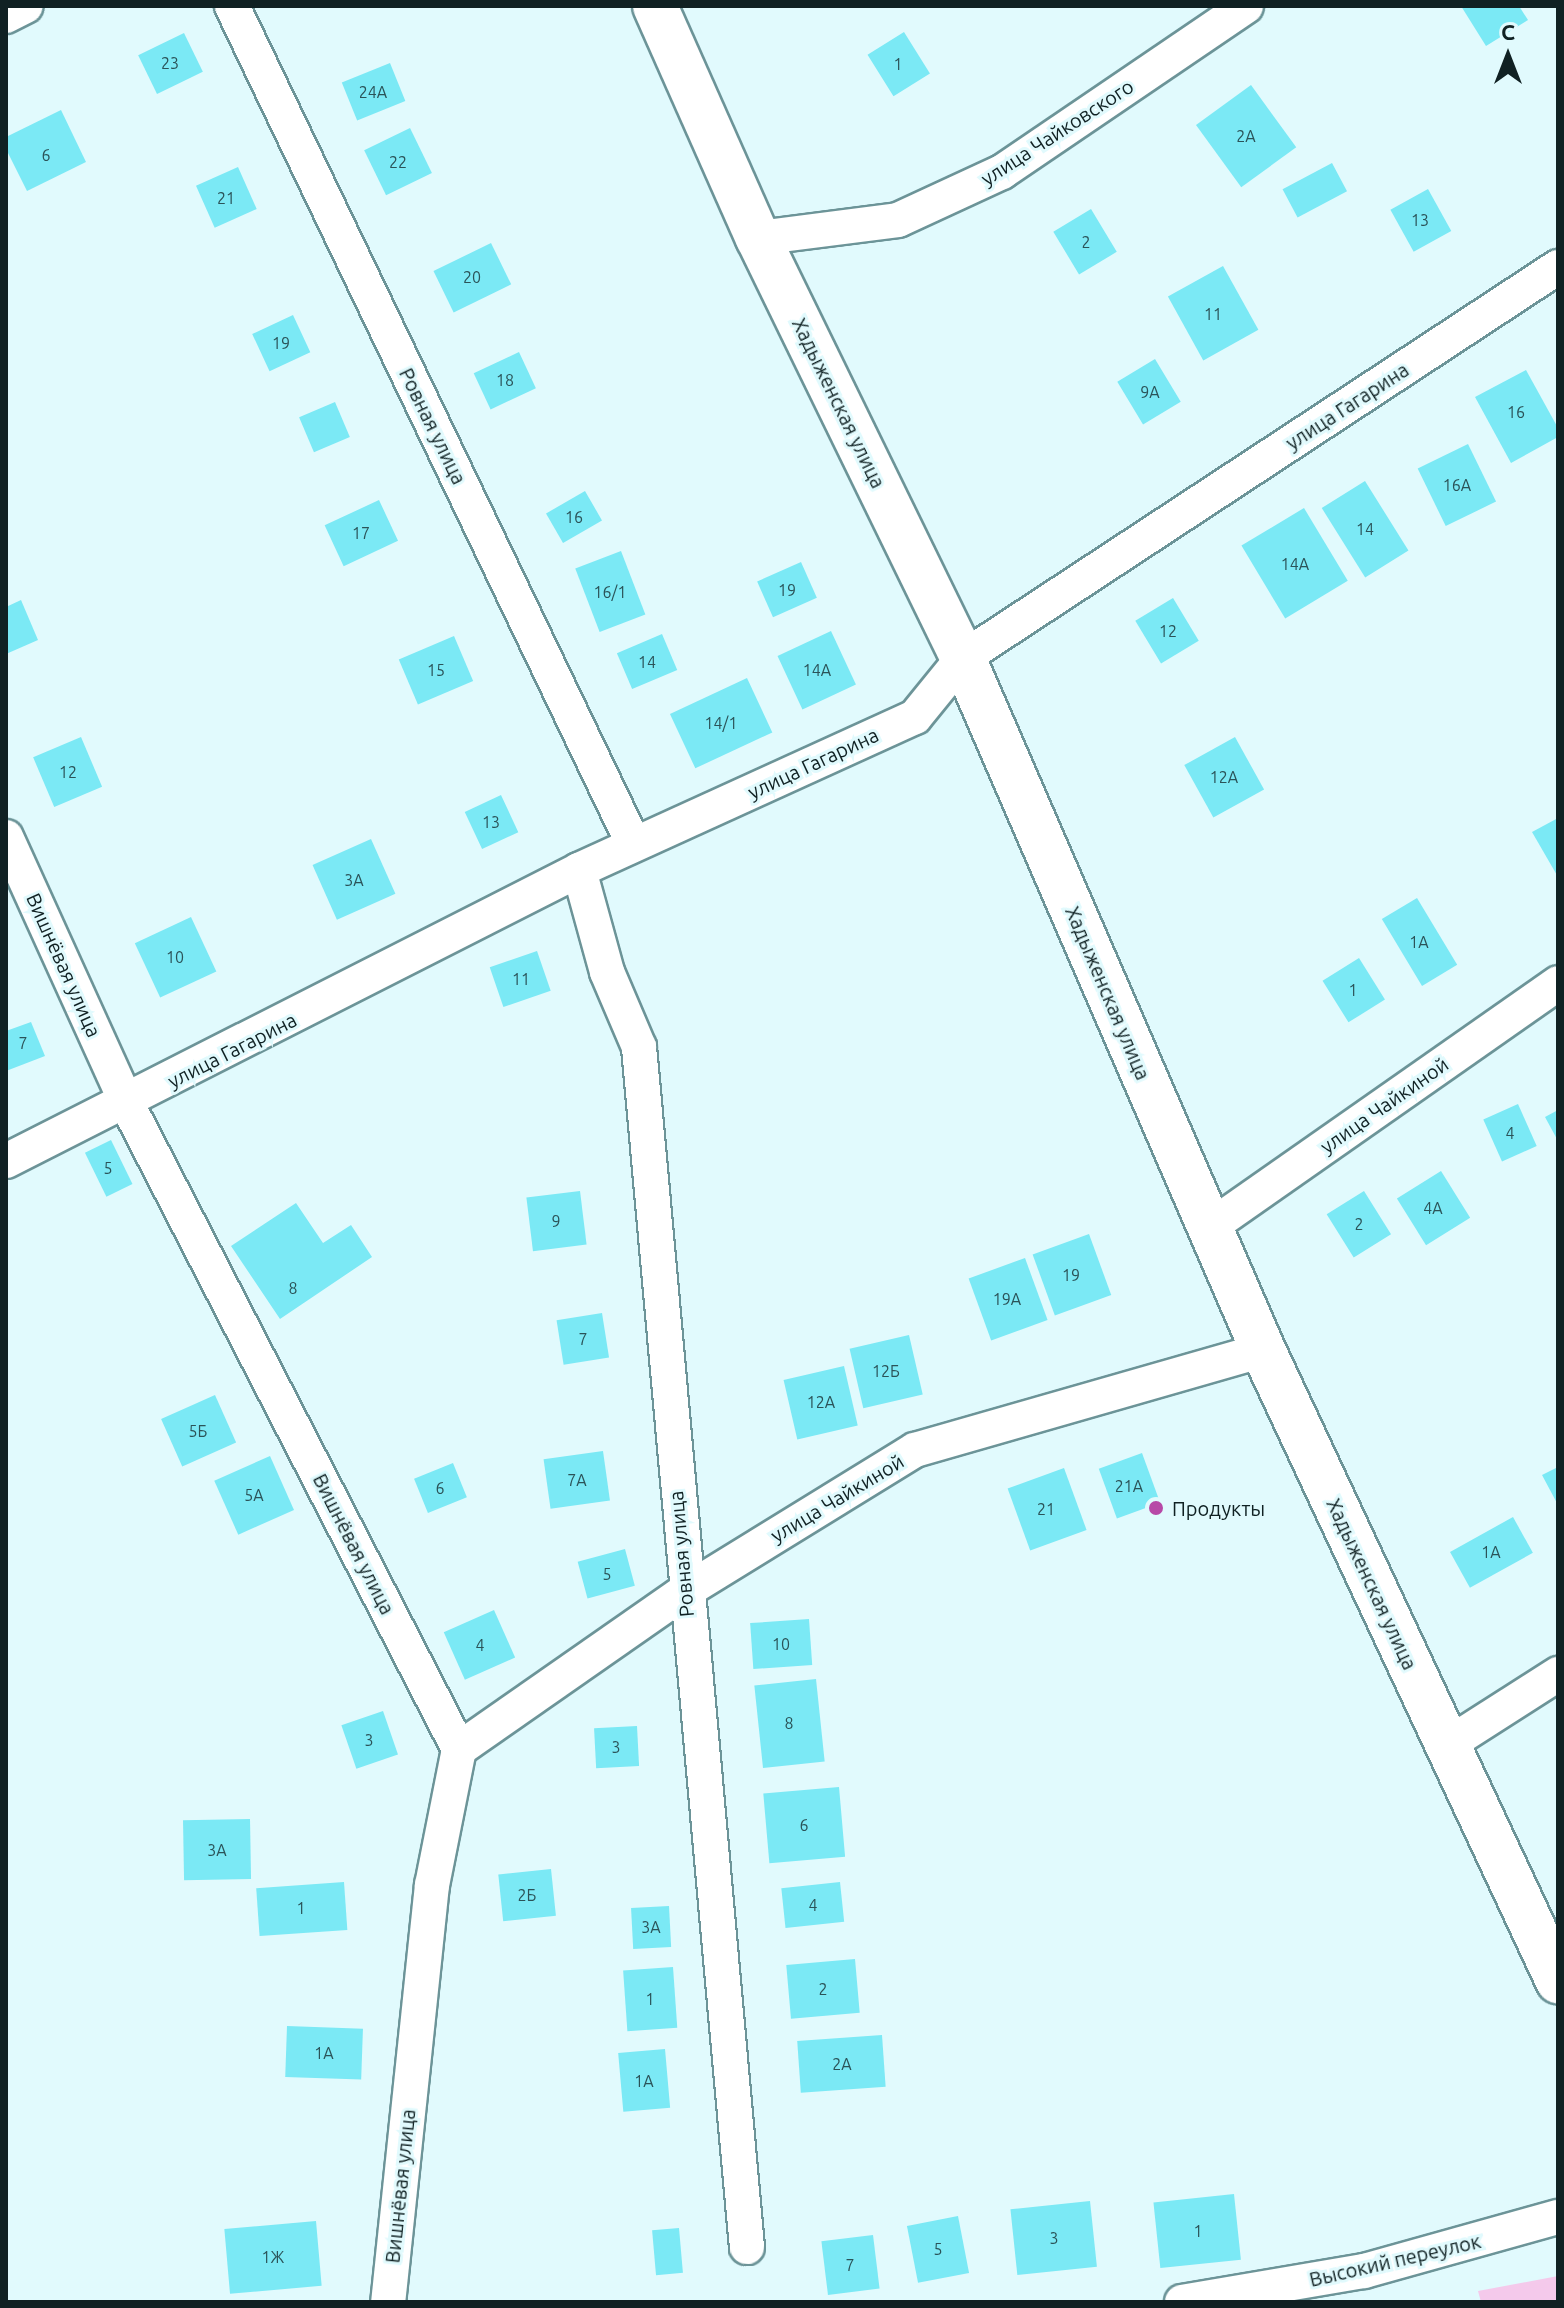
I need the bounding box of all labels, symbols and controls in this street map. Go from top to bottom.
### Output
north arrow [1468,16,1548,96]
text: С [1501,19,1515,44]
house number: 23 [161,53,179,73]
house number: 1 [893,54,903,74]
street label: улица Чайковского [976,74,1138,190]
house number: 24А [359,82,387,102]
house number: 2А [1236,126,1256,146]
house number: 6 [41,145,51,165]
house number: 22 [389,152,407,172]
house number: 21 [217,188,235,208]
house number: 13 [1411,210,1429,230]
house number: 2 [1081,232,1091,252]
house number: 20 [463,267,481,287]
house number: 11 [1204,304,1222,324]
street label: Хадыженская улица [787,314,891,492]
house number: 19 [272,333,290,353]
street label: улица Гагарина [1281,357,1413,455]
street label: Ровная улица [394,364,472,488]
house number: 18 [496,370,514,390]
house number: 9А [1140,382,1160,402]
house number: 16 [1507,402,1525,422]
house number: 16А [1443,475,1471,495]
house number: 16 [565,507,583,527]
house number: 14 [1356,519,1374,539]
house number: 17 [352,523,370,543]
house number: 14А [1281,554,1309,574]
house number: 19 [778,580,796,600]
house number: 16/1 [594,582,626,602]
house number: 12 [1159,621,1177,641]
house number: 14 [638,652,656,672]
house number: 15 [427,660,445,680]
house number: 14А [803,660,831,680]
house number: 14/1 [705,713,737,733]
street label: улица Гагарина [744,722,882,804]
house number: 12 [59,762,77,782]
house number: 12А [1210,767,1238,787]
house number: 13 [482,812,500,832]
house number: 3А [344,870,364,890]
street label: Вишнёвая улица [22,889,106,1041]
street label: Хадыженская улица [1061,903,1155,1083]
house number: 1А [1409,932,1429,952]
house number: 10 [166,947,184,967]
house number: 11 [512,969,530,989]
house number: 1 [1348,980,1358,1000]
street label: улица Гагарина [163,1007,301,1093]
house number: 7 [18,1033,28,1053]
street label: улица Чайкиной [1315,1052,1453,1158]
house number: 4 [1505,1123,1515,1143]
house number: 5 [103,1158,113,1178]
house number: 4А [1423,1198,1443,1218]
house number: 9 [551,1211,561,1231]
house number: 2 [1354,1214,1364,1234]
house number: 19 [1062,1265,1080,1285]
house number: 8 [288,1278,298,1298]
house number: 19А [993,1289,1021,1309]
house number: 7 [578,1329,588,1349]
house number: 12Б [872,1361,900,1381]
house number: 12А [807,1392,835,1412]
house number: 5Б [189,1421,207,1441]
street label: улица Чайкиной [766,1449,908,1547]
street label: Вишнёвая улица [308,1470,400,1618]
house number: 7А [567,1470,587,1490]
house number: 21А [1115,1476,1143,1496]
house number: 6 [435,1478,445,1498]
house number: 5А [244,1485,264,1505]
street label: Ровная улица [664,1490,698,1618]
street label: Хадыженская улица [1322,1494,1422,1674]
place label: Продукты [1172,1496,1265,1520]
house number: 21 [1037,1499,1055,1519]
marker: Продукты [1147,1499,1165,1517]
house number: 1А [1481,1542,1501,1562]
house number: 5 [602,1564,612,1584]
house number: 10 [772,1634,790,1654]
house number: 4 [475,1635,485,1655]
house number: 8 [784,1713,794,1733]
house number: 3 [364,1730,374,1750]
house number: 3 [611,1737,621,1757]
house number: 6 [799,1815,809,1835]
house number: 3А [207,1840,227,1860]
house number: 2Б [518,1885,536,1905]
house number: 4 [808,1895,818,1915]
house number: 1 [296,1898,306,1918]
house number: 3А [641,1917,661,1937]
house number: 2 [818,1979,828,1999]
house number: 1 [645,1989,655,2009]
house number: 1А [314,2043,334,2063]
house number: 2А [832,2054,852,2074]
house number: 1А [634,2071,654,2091]
street label: Вишнёвая улица [380,2108,420,2264]
house number: 1 [1193,2221,1203,2241]
house number: 3 [1049,2228,1059,2248]
street label: Высокий переулок [1307,2229,1483,2291]
house number: 5 [933,2239,943,2259]
house number: 1Ж [262,2247,284,2267]
house number: 7 [845,2255,855,2275]

